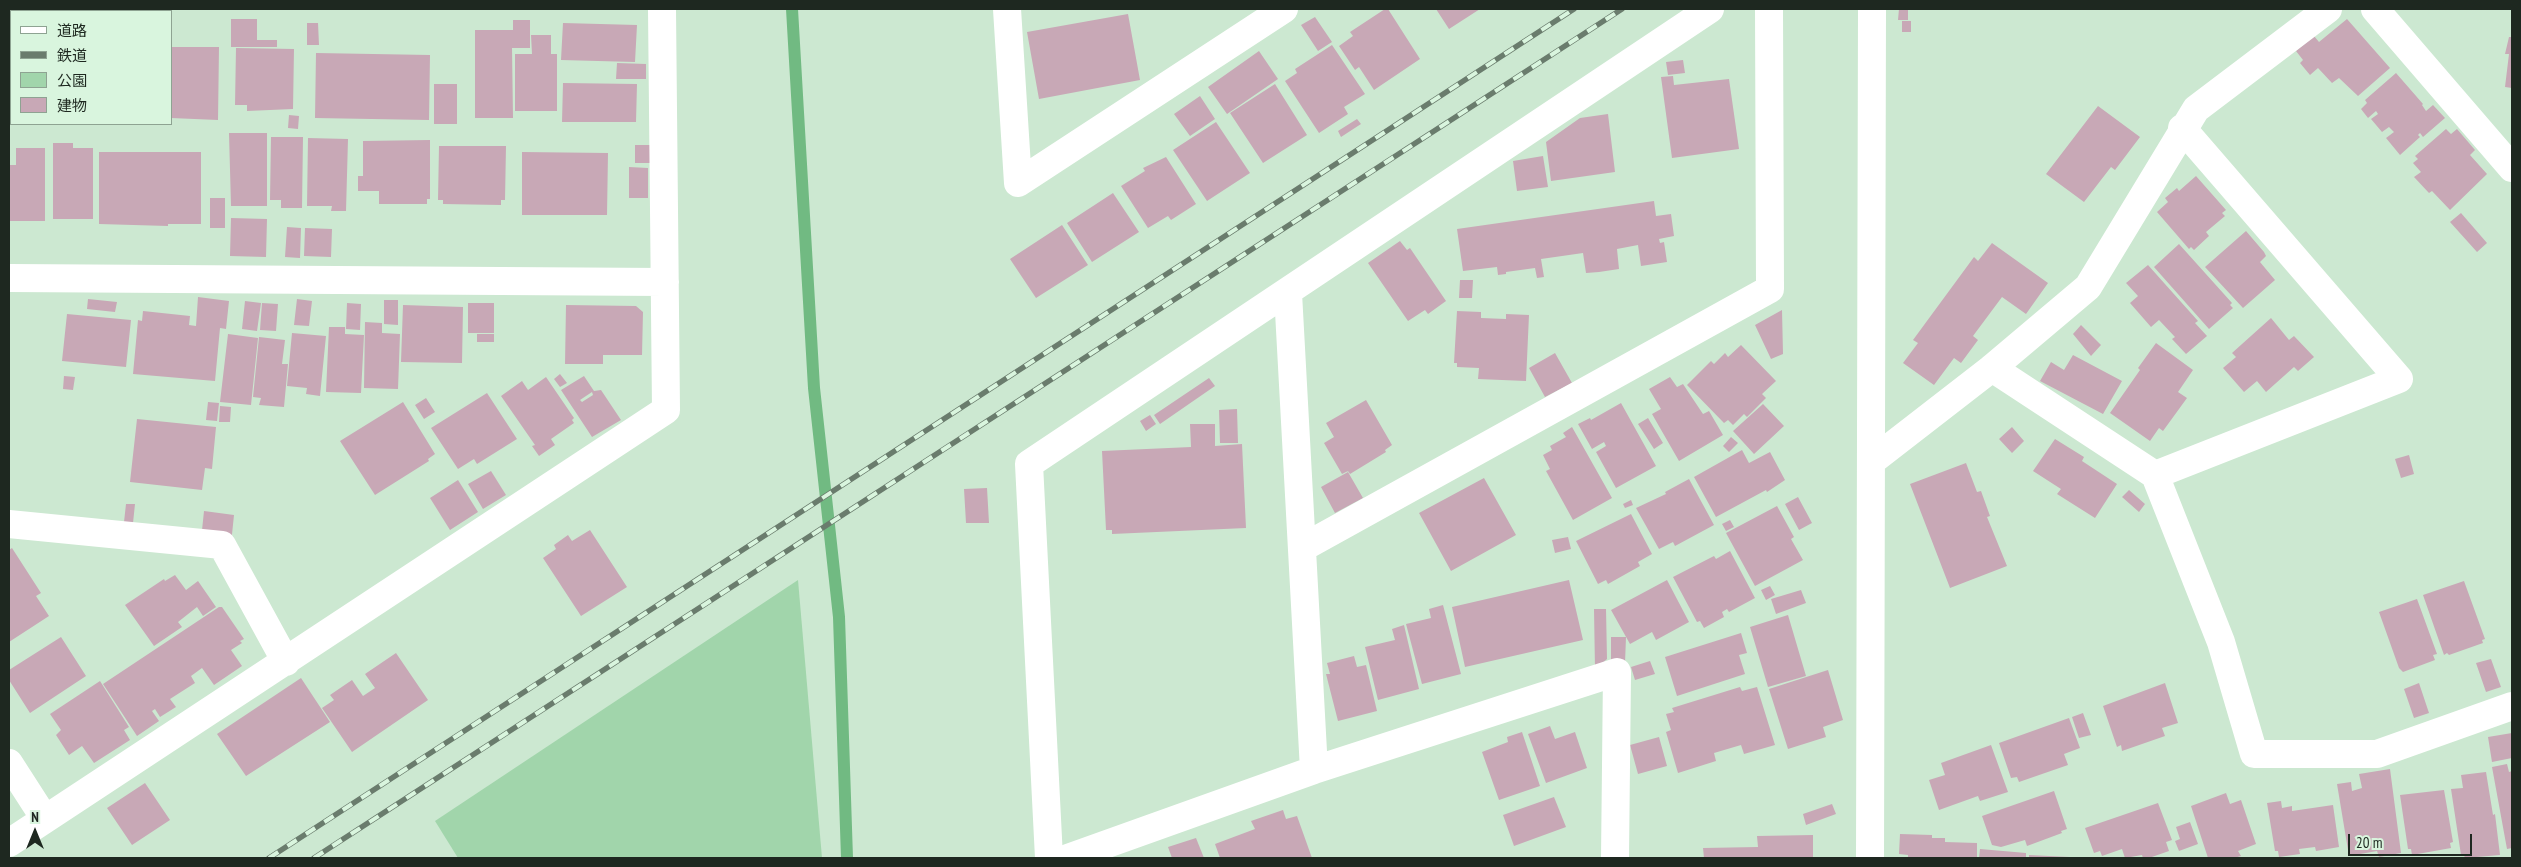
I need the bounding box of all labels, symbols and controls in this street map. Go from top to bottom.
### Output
legend [10,10,172,125]
text: 道路 [57,21,87,40]
text: 鉄道 [57,46,87,65]
text: 公園 [57,71,87,90]
text: 建物 [57,96,87,115]
north arrow [10,807,60,857]
text: N [31,808,39,826]
scale bar [2351,824,2475,856]
text: 20 m [2356,833,2382,852]

